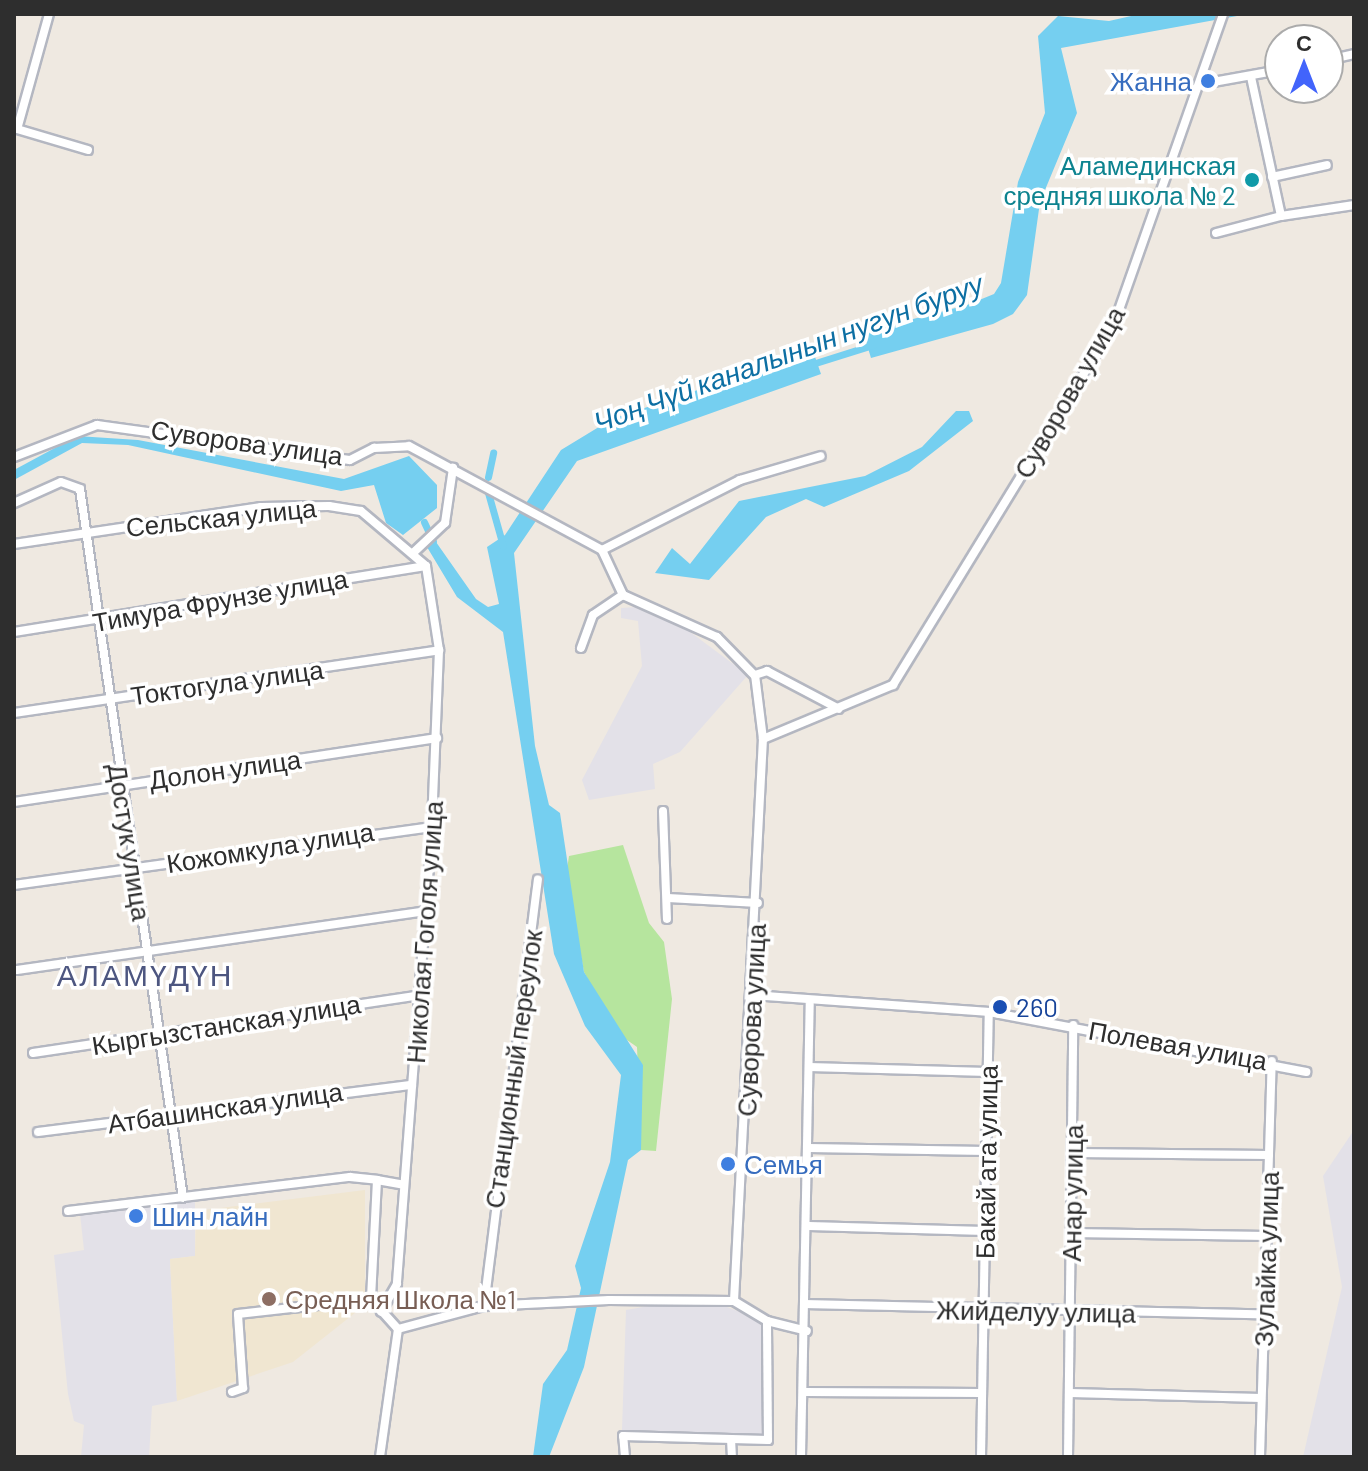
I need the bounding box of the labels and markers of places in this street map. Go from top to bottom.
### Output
place label: Жанна [1110,65,1192,97]
marker: Жанна [1199,72,1217,90]
place label: Аламединская средняя школа № 2 [1003,149,1236,210]
marker: Аламединская средняя школа № 2 [1243,171,1261,189]
place label: 260 [1016,991,1058,1023]
marker: 260 [991,998,1009,1016]
place label: Семья [744,1148,823,1180]
marker: Семья [719,1155,737,1173]
place label: Шин лайн [152,1200,268,1232]
marker: Шин лайн [127,1207,145,1225]
place label: Средняя Школа №1 [285,1283,516,1315]
marker: Средняя Школа №1 [260,1290,278,1308]

